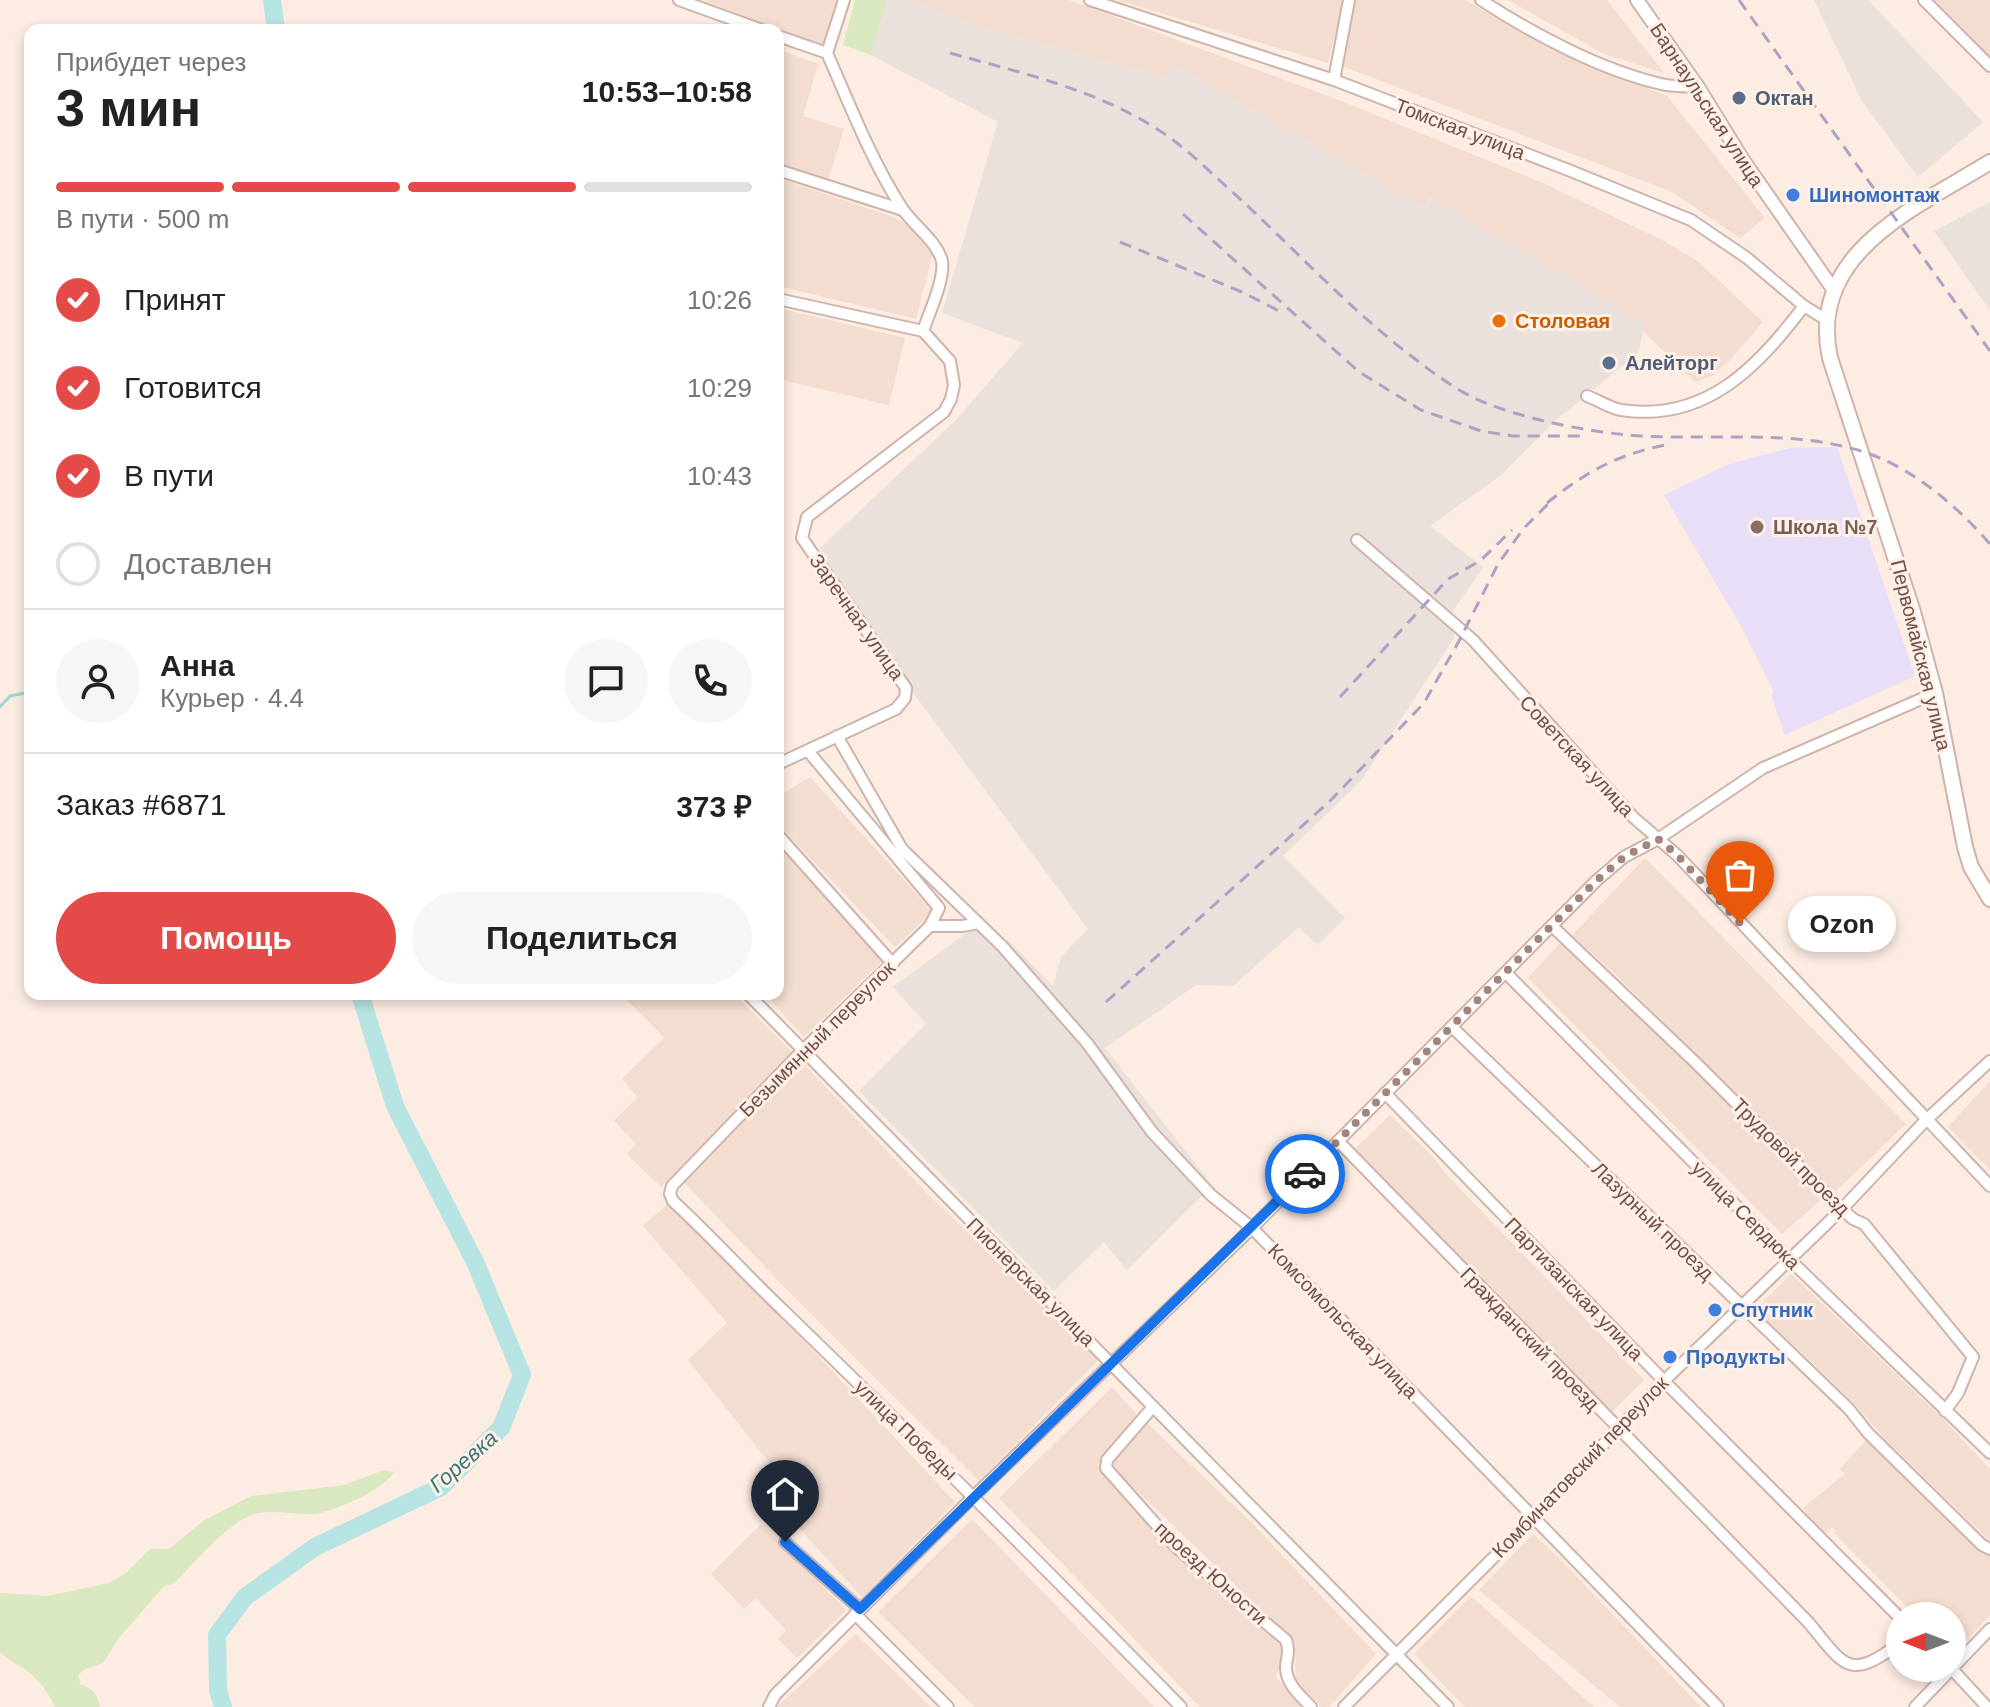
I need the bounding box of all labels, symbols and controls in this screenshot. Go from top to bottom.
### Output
street label: Барнаульская улица [1646,19,1769,192]
text: Прибудет через [56,47,246,77]
text: 10:53–10:58 [582,75,752,108]
text: 3 мин [56,79,201,137]
place label: Октан [1755,87,1814,109]
marker: Октан [1730,89,1748,107]
street label: Томская улица [1392,94,1529,164]
place label: Шиномонтаж [1809,184,1940,206]
marker: Шиномонтаж [1784,186,1802,204]
text: В пути · 500 m [56,204,229,234]
icon: check [56,278,100,322]
text: Принят [124,283,226,316]
text: 10:26 [687,285,752,315]
place label: Столовая [1515,310,1610,332]
marker: Столовая [1490,312,1508,330]
place label: Алейторг [1625,352,1718,374]
marker: Алейторг [1600,354,1618,372]
icon: check [56,366,100,410]
text: Готовится [124,371,262,404]
text: 10:29 [687,373,752,403]
icon: check [56,454,100,498]
text: В пути [124,459,214,492]
text: 10:43 [687,461,752,491]
place label: Школа №7 [1773,516,1877,538]
marker: Школа №7 [1748,518,1766,536]
text: Доставлен [124,547,272,580]
street label: Заречная улица [805,550,909,685]
street label: Первомайская улица [1887,557,1956,754]
button: person [56,639,140,723]
button: chat [564,639,648,723]
button: phone [668,639,752,723]
text: Анна [160,649,235,682]
text: Курьер · 4.4 [160,683,304,713]
street label: Советская улица [1515,691,1639,822]
text: Заказ #6871 [56,788,226,821]
text: 373 ₽ [676,790,752,823]
pin [1706,841,1774,923]
icon: bag [1718,853,1762,897]
button: Помощь [56,892,396,984]
button: Поделиться [412,892,752,984]
callout: Ozon [1788,895,1896,951]
text: Ozon [1810,909,1875,939]
street label: Безымянный переулок [735,957,899,1121]
street label: Трудовой проезд [1728,1094,1854,1220]
courier [1265,1134,1345,1214]
icon: car [1283,1152,1327,1196]
street label: улица Сердюка [1687,1156,1805,1274]
street label: Лазурный проезд [1588,1157,1718,1285]
street label: Партизанская улица [1500,1213,1648,1365]
street label: Пионерская улица [963,1214,1100,1351]
street label: Комсомольская улица [1264,1239,1423,1403]
street label: Гражданский проезд [1456,1263,1604,1415]
place label: Спутник [1731,1299,1814,1321]
marker: Спутник [1706,1301,1724,1319]
place label: Продукты [1686,1346,1786,1368]
marker: Продукты [1661,1348,1679,1366]
street label: Комбинатовский переулок [1488,1372,1673,1562]
street label: улица Победы [850,1376,962,1484]
water label: Горевка [424,1425,502,1498]
pin [751,1460,819,1542]
icon: home [763,1472,807,1516]
street label: проезд Юности [1151,1517,1271,1629]
north arrow [1886,1602,1966,1682]
map controls [1886,1602,1966,1682]

